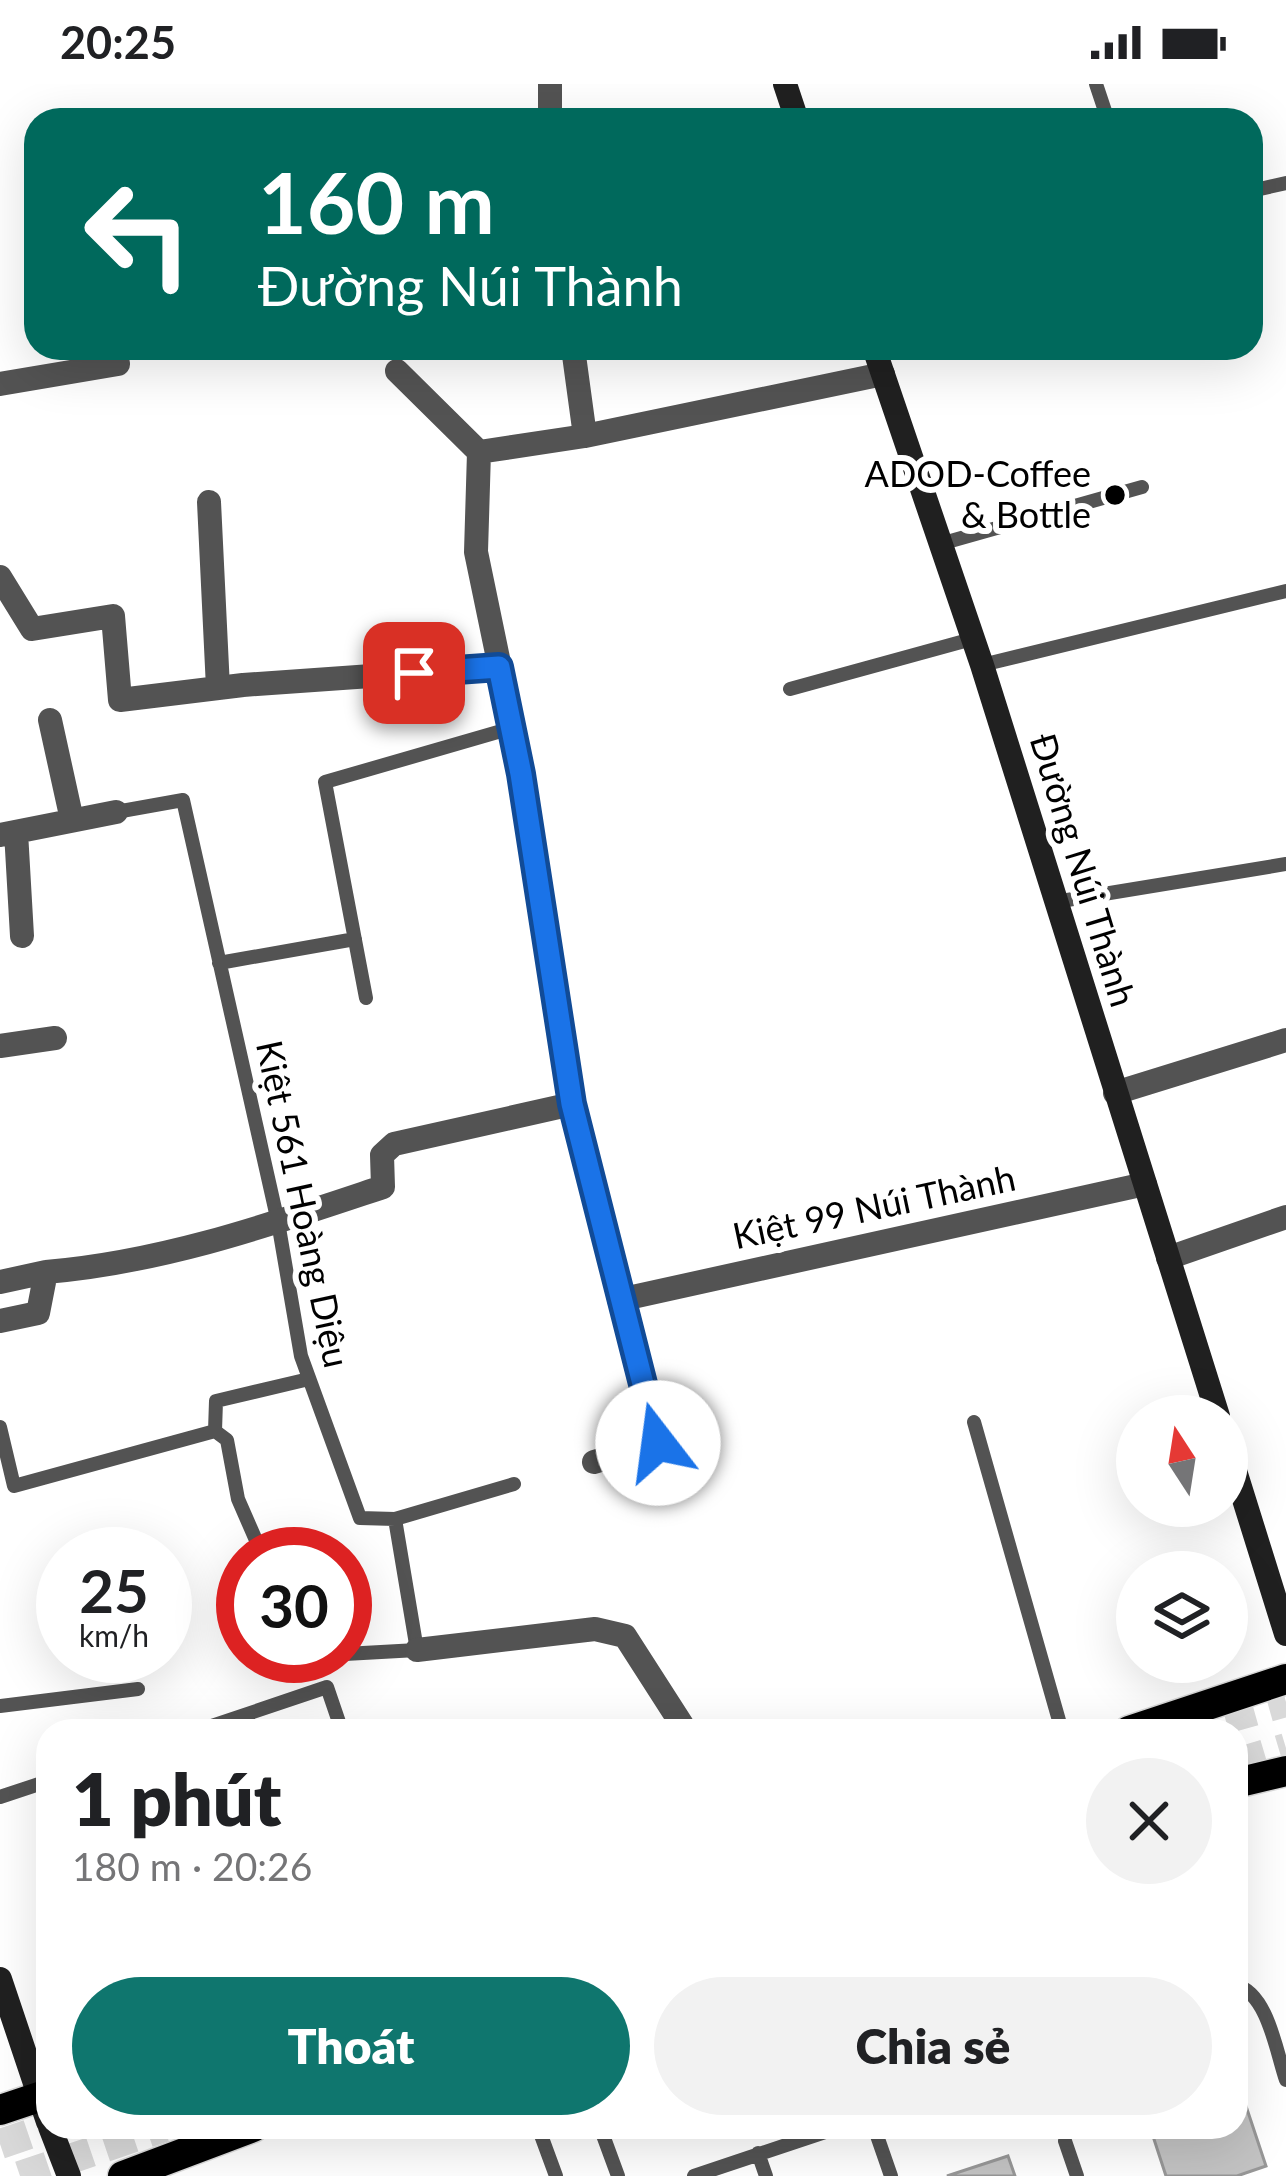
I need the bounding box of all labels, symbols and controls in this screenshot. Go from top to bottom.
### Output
text: 20:25 [60,15,176,69]
text: 160 m [258,151,495,252]
icon: left [60,156,216,312]
text: Đường Núi Thành [258,253,683,318]
place label: ADOD-Coffee & Bottle [865,451,1091,536]
marker: ADOD-Coffee & Bottle [1102,482,1128,508]
pin [363,622,465,724]
icon: arrive [381,640,447,706]
street label: Đường Núi Thành [1022,728,1146,1012]
street label: Kiệt 561 Hoàng Diệu [248,1036,360,1371]
street label: Kiệt 99 Núi Thành [729,1155,1019,1257]
position arrow [595,1380,721,1506]
north arrow [1116,1395,1248,1527]
map controls [1116,1395,1248,1683]
speed limit sign: 30 [216,1527,372,1683]
button: layers [1116,1551,1248,1683]
text: 25 [79,1554,149,1626]
text: km/h [79,1617,149,1653]
text: 1 phút [72,1755,282,1841]
button: close [1086,1758,1212,1884]
text: 180 m · 20:26 [72,1843,312,1889]
button: Thoát [72,1977,630,2115]
button: Chia sẻ [654,1977,1212,2115]

